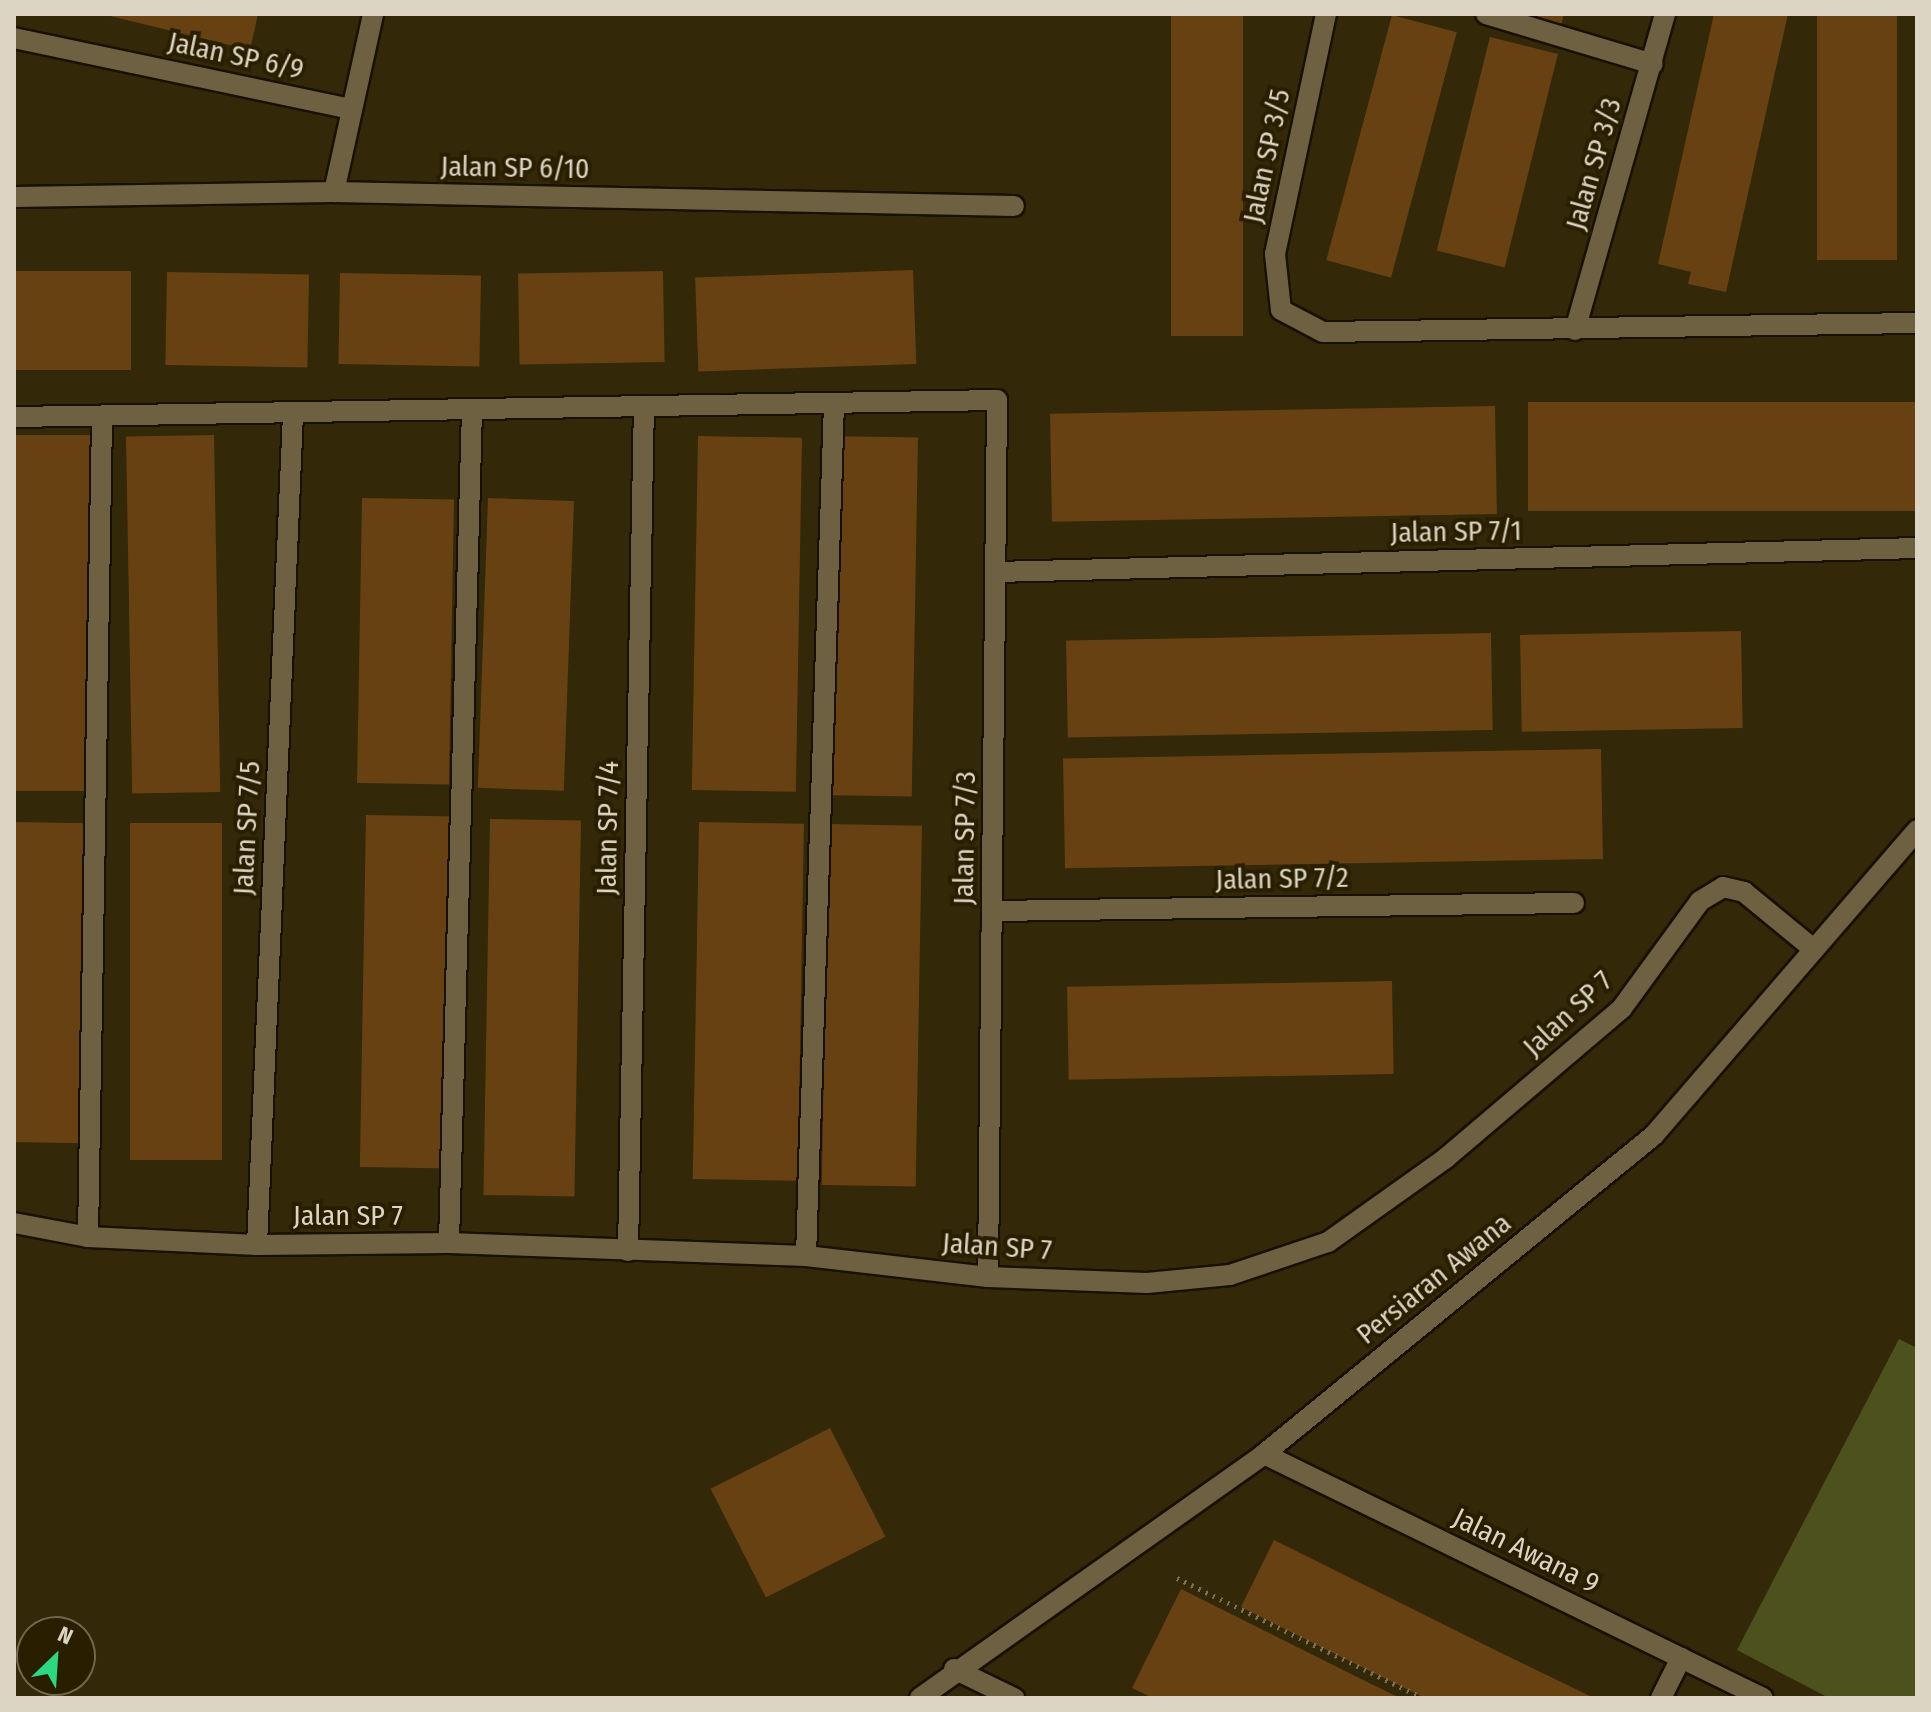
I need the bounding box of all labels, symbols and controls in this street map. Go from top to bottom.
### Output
street label: Jalan SP 6/9 [165,25,307,87]
street label: Jalan SP 3/5 [1236,86,1298,226]
street label: Jalan SP 3/3 [1559,94,1629,234]
street label: Jalan SP 6/10 [440,150,590,186]
street label: Jalan SP 7/1 [1390,514,1522,550]
street label: Jalan SP 7/5 [227,760,267,896]
street label: Jalan SP 7/4 [590,761,626,895]
street label: Jalan SP 7/3 [947,771,983,905]
street label: Jalan SP 7/2 [1215,861,1349,897]
street label: Jalan SP 7 [1516,964,1620,1064]
street label: Jalan SP 7 [293,1199,403,1233]
street label: Persiaran Awana [1350,1207,1518,1351]
street label: Jalan SP 7 [941,1226,1053,1268]
street label: Jalan Awana 9 [1447,1501,1605,1601]
north arrow [16,1616,96,1696]
text: N [54,1621,77,1651]

